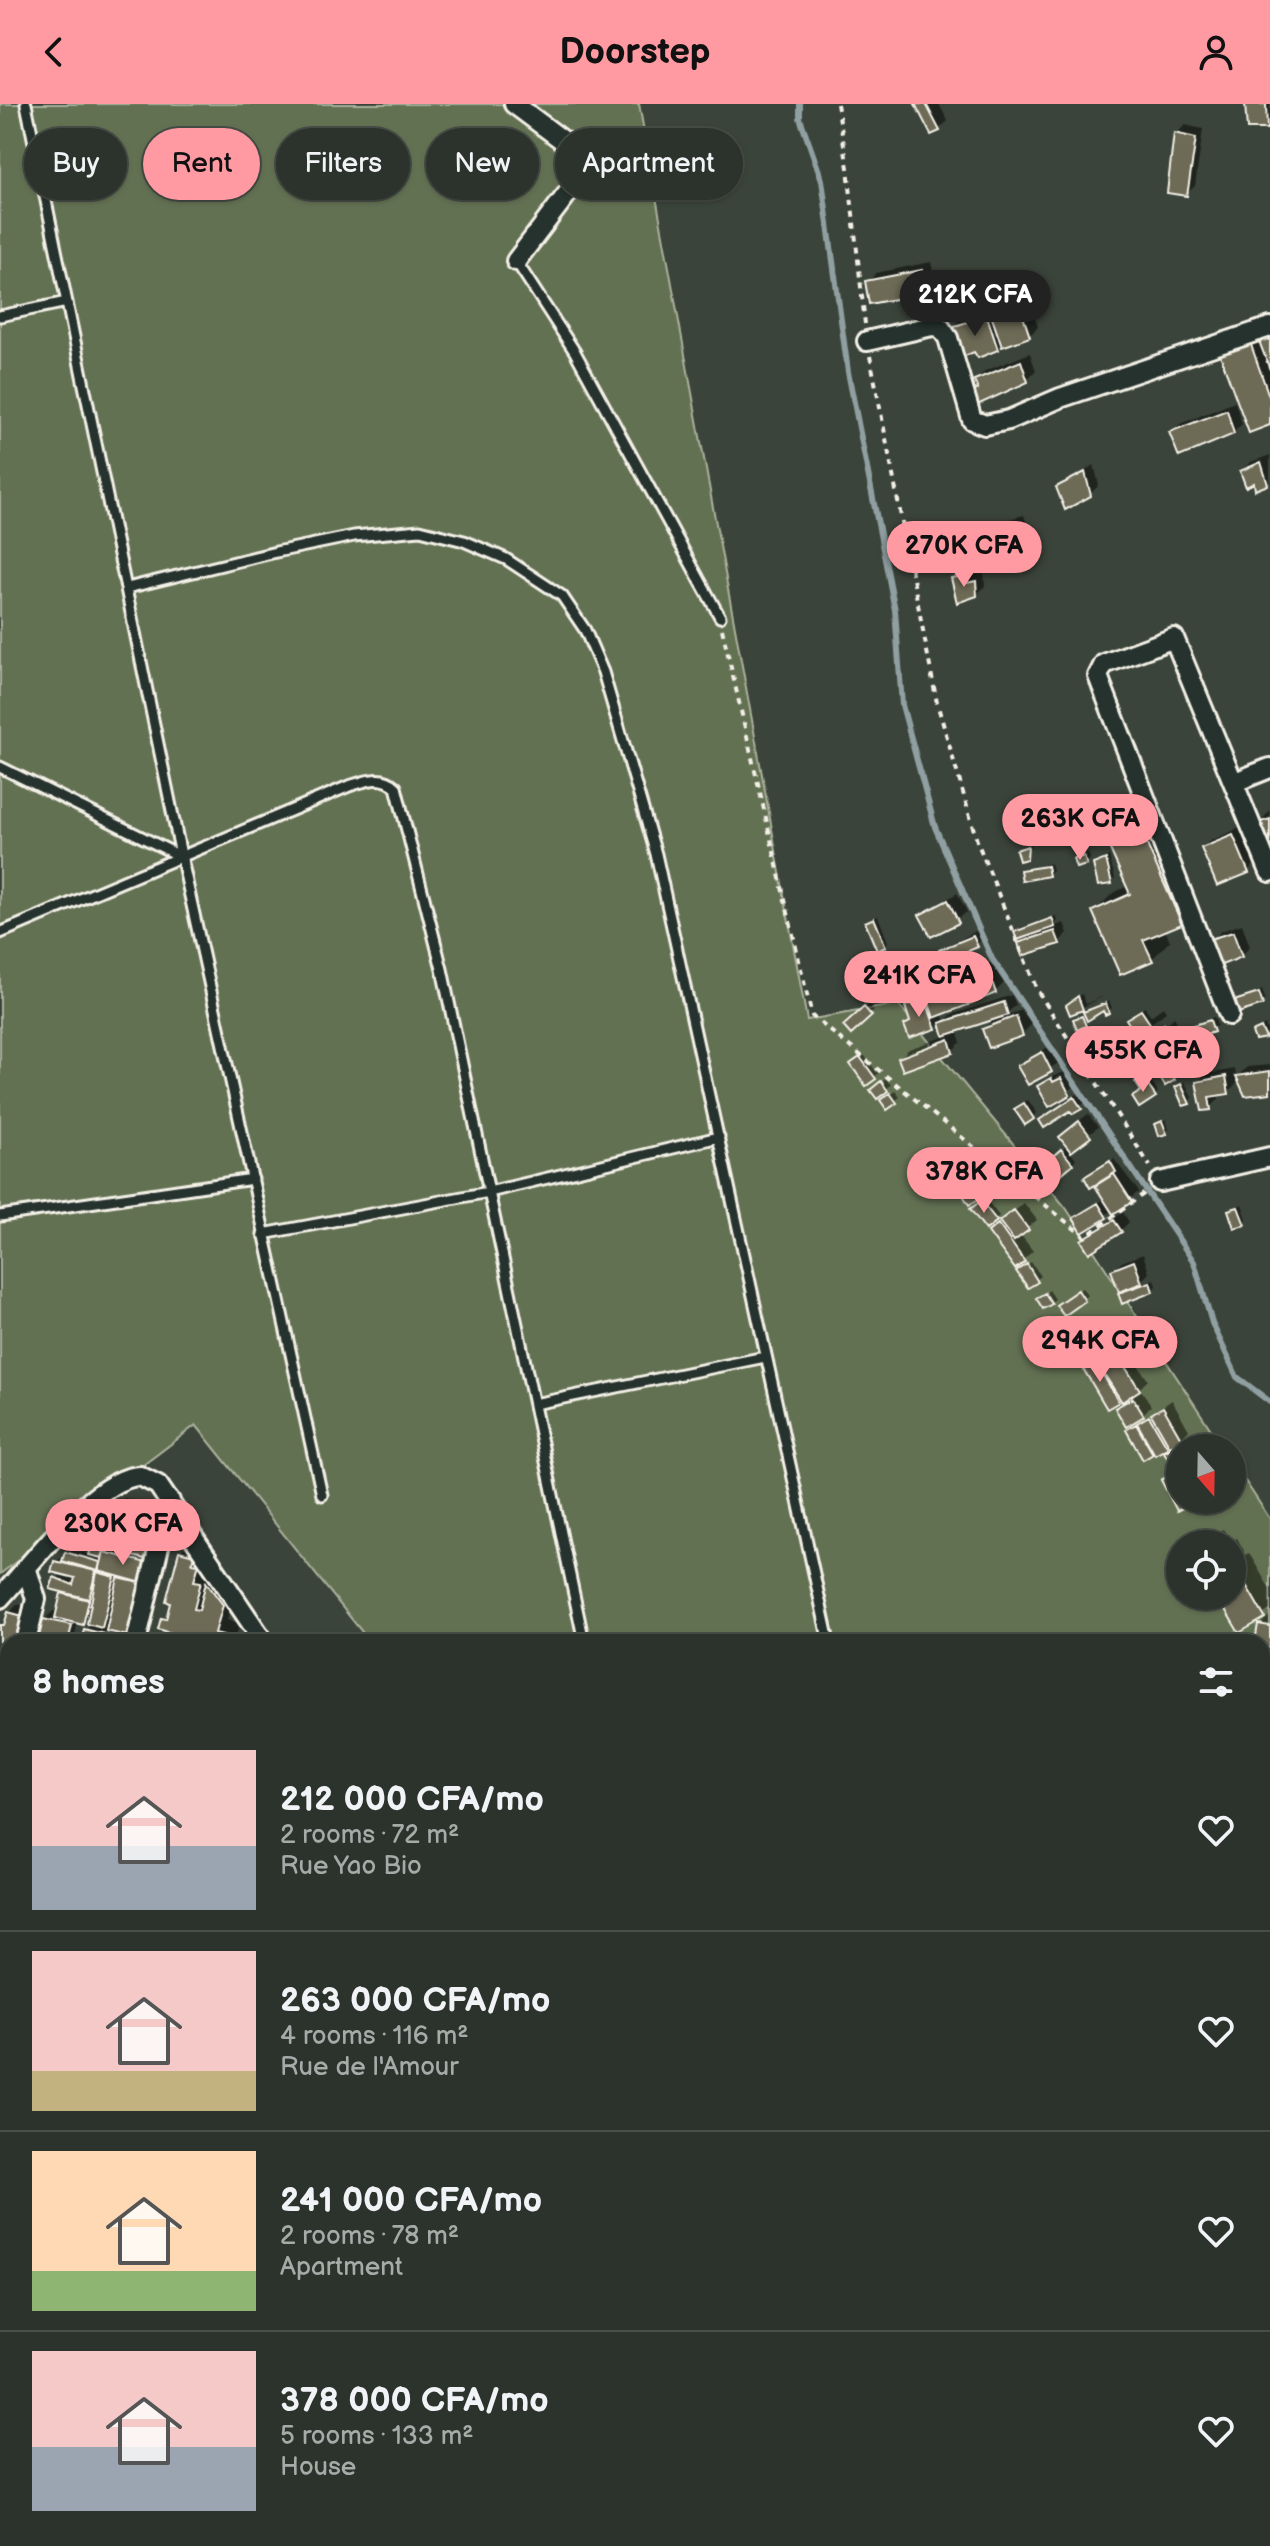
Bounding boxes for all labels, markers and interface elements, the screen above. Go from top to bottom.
icon: back [32,30,76,74]
icon: person [1194,30,1238,74]
text: Doorstep [559,31,711,74]
chip: Buy [24,128,127,200]
chip: Rent [143,128,260,200]
chip: Filters [276,128,410,200]
chip: New [426,128,539,200]
chip: Apartment [555,128,743,200]
pin: 212K CFA [892,270,1058,338]
text: 212K CFA [918,280,1032,311]
pin: 270K CFA [881,521,1047,589]
text: 270K CFA [905,531,1023,562]
pin: 263K CFA [997,794,1163,862]
text: 263K CFA [1020,804,1140,835]
pin: 241K CFA [836,951,1002,1019]
text: 241K CFA [862,961,976,992]
pin: 455K CFA [1060,1026,1226,1094]
text: 455K CFA [1084,1036,1202,1067]
pin: 378K CFA [901,1147,1067,1215]
text: 378K CFA [925,1157,1043,1188]
pin: 294K CFA [1017,1316,1183,1384]
text: 294K CFA [1040,1326,1160,1357]
north arrow [1166,1434,1246,1514]
map controls [1166,1434,1246,1610]
pin: 230K CFA [40,1499,206,1567]
text: 230K CFA [63,1509,183,1540]
button: locate [1166,1530,1246,1610]
icon: filters [1194,1660,1238,1704]
text: 8 homes [32,1662,165,1703]
text: 212 000 CFA/mo [280,1779,544,1820]
icon: home [96,1782,192,1878]
icon: heart [1194,1808,1238,1852]
text: 2 rooms · 72 m² [280,1820,459,1851]
text: Rue Yao Bio [280,1851,422,1882]
text: 263 000 CFA/mo [280,1980,550,2021]
icon: home [96,1983,192,2079]
icon: heart [1194,2009,1238,2053]
text: 4 rooms · 116 m² [280,2021,468,2052]
text: Rue de l'Amour [280,2052,459,2083]
text: 241 000 CFA/mo [280,2180,542,2221]
icon: home [96,2183,192,2279]
icon: heart [1194,2209,1238,2253]
text: 2 rooms · 78 m² [280,2221,459,2252]
text: Apartment [280,2252,403,2283]
text: 378 000 CFA/mo [280,2380,549,2421]
icon: home [96,2383,192,2479]
icon: heart [1194,2409,1238,2453]
text: 5 rooms · 133 m² [280,2421,473,2452]
text: House [280,2452,356,2483]

